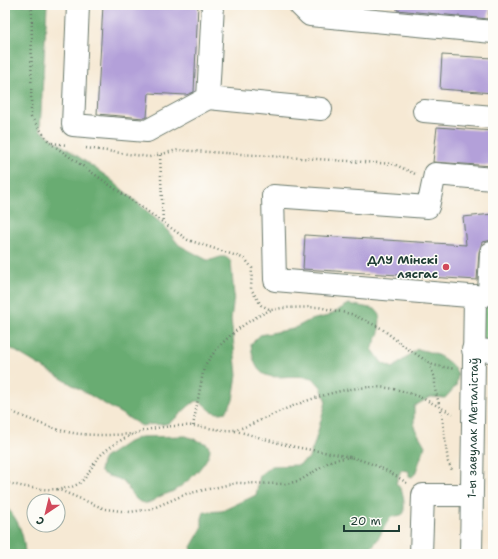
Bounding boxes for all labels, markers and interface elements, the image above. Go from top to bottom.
place label: ДЛУ Мінскі лясгас [367,252,438,282]
marker: ДЛУ Мінскі лясгас [441,262,451,272]
street label: 1-ы завулак Металістаў [464,357,482,499]
north arrow [26,493,66,533]
scale bar [344,507,399,533]
text: С [33,513,48,529]
text: 20 m [350,513,381,529]

